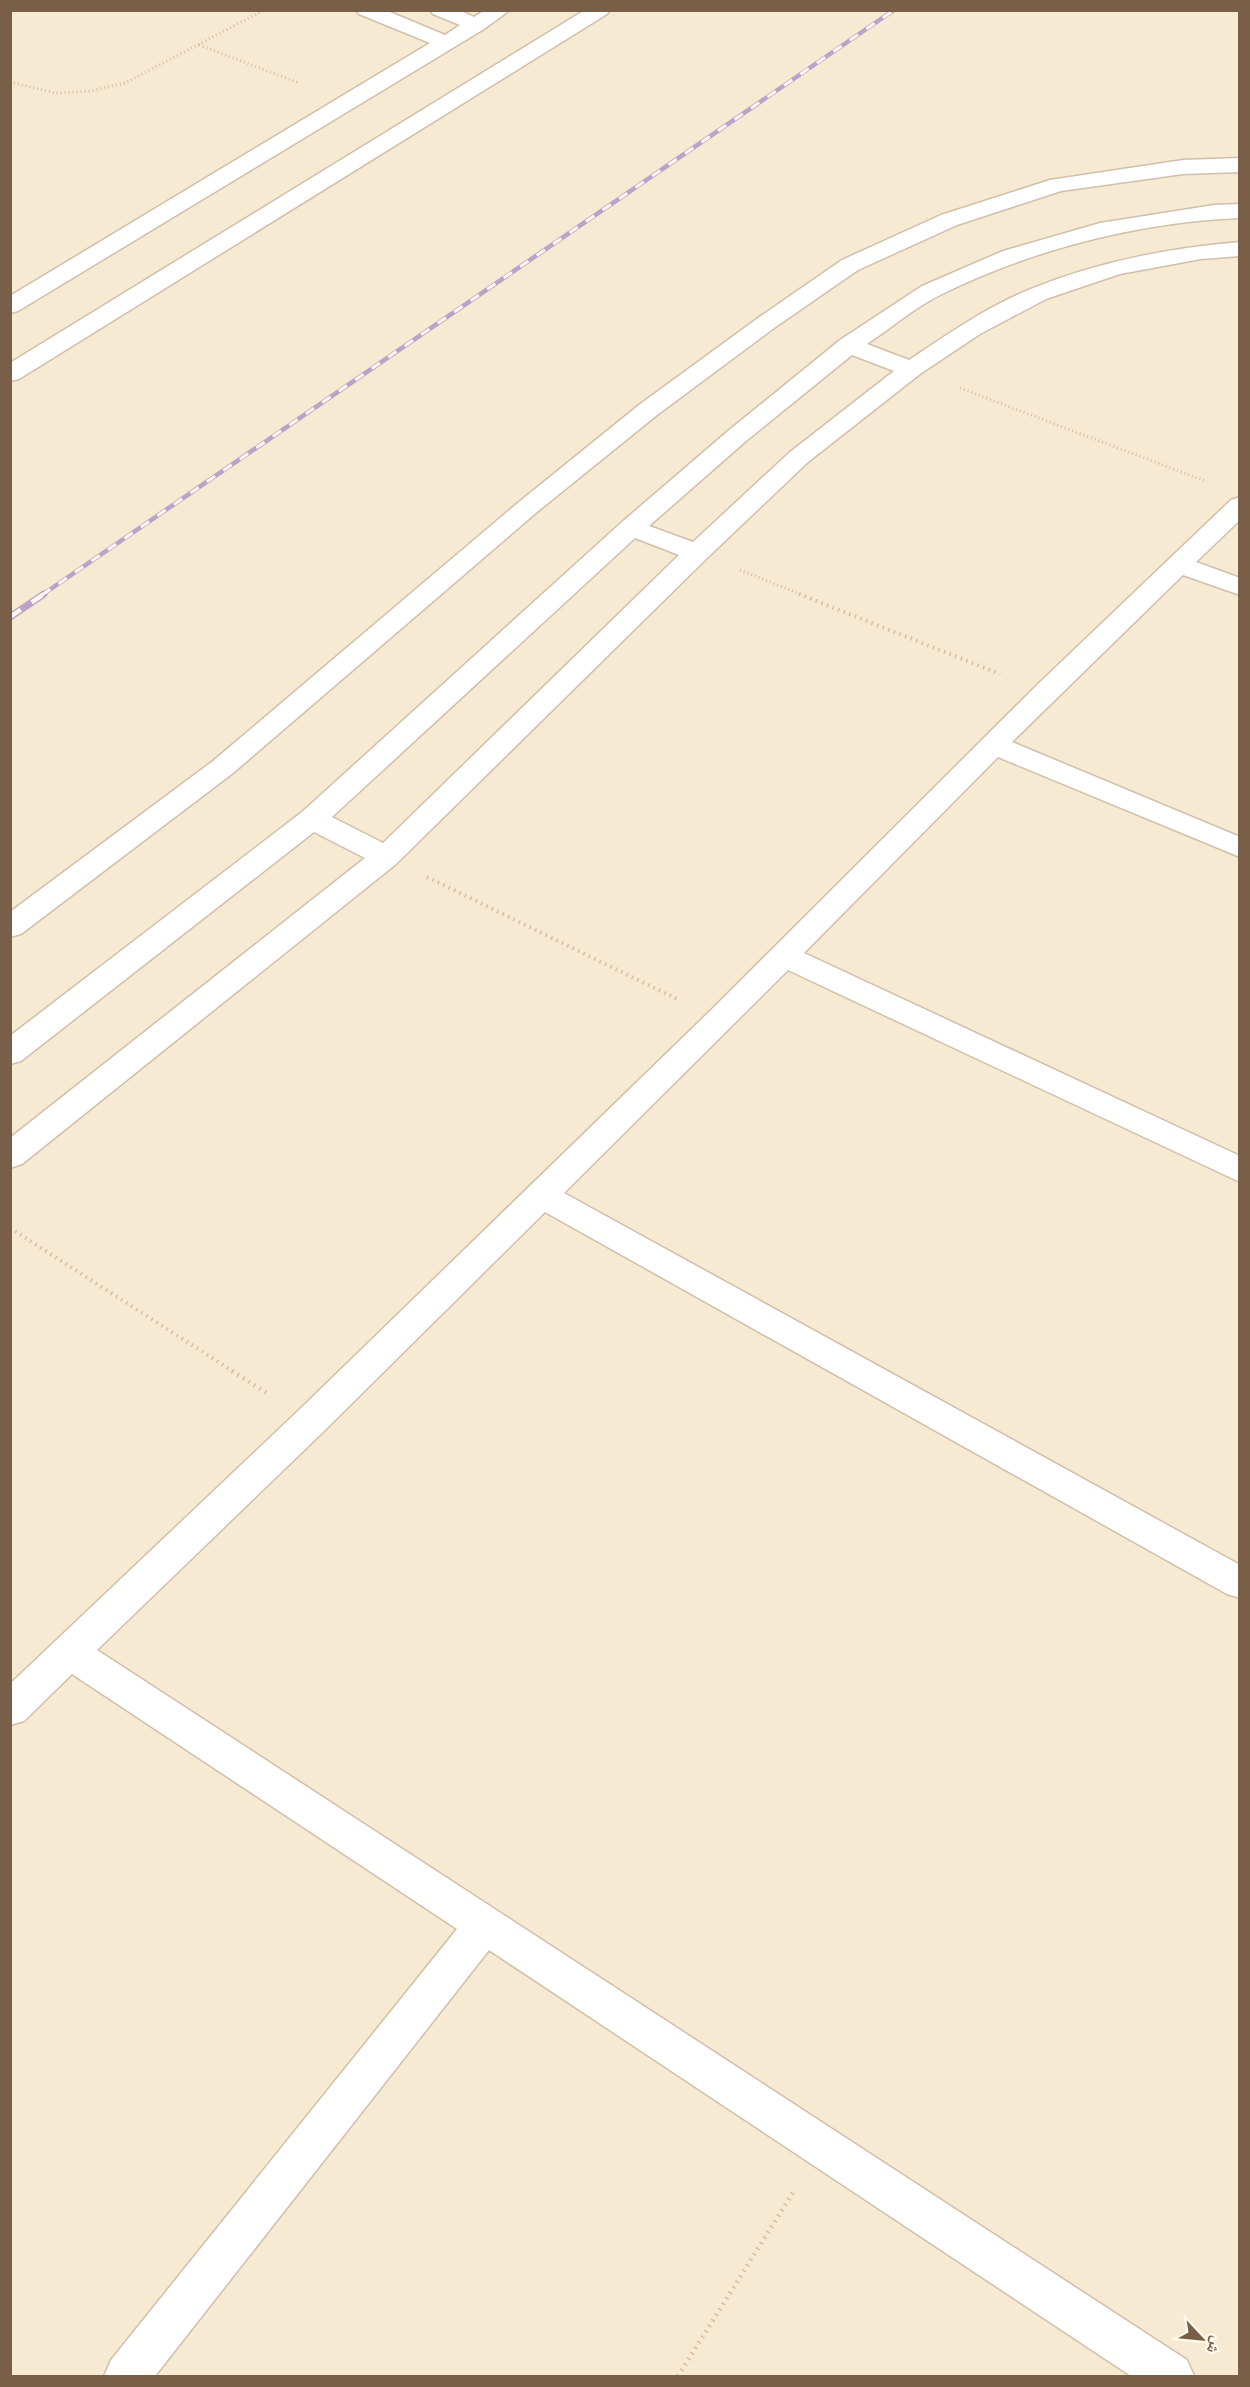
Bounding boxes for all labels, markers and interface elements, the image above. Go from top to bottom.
north arrow [1172,2309,1232,2369]
text: ش [1203,2334,1228,2358]

